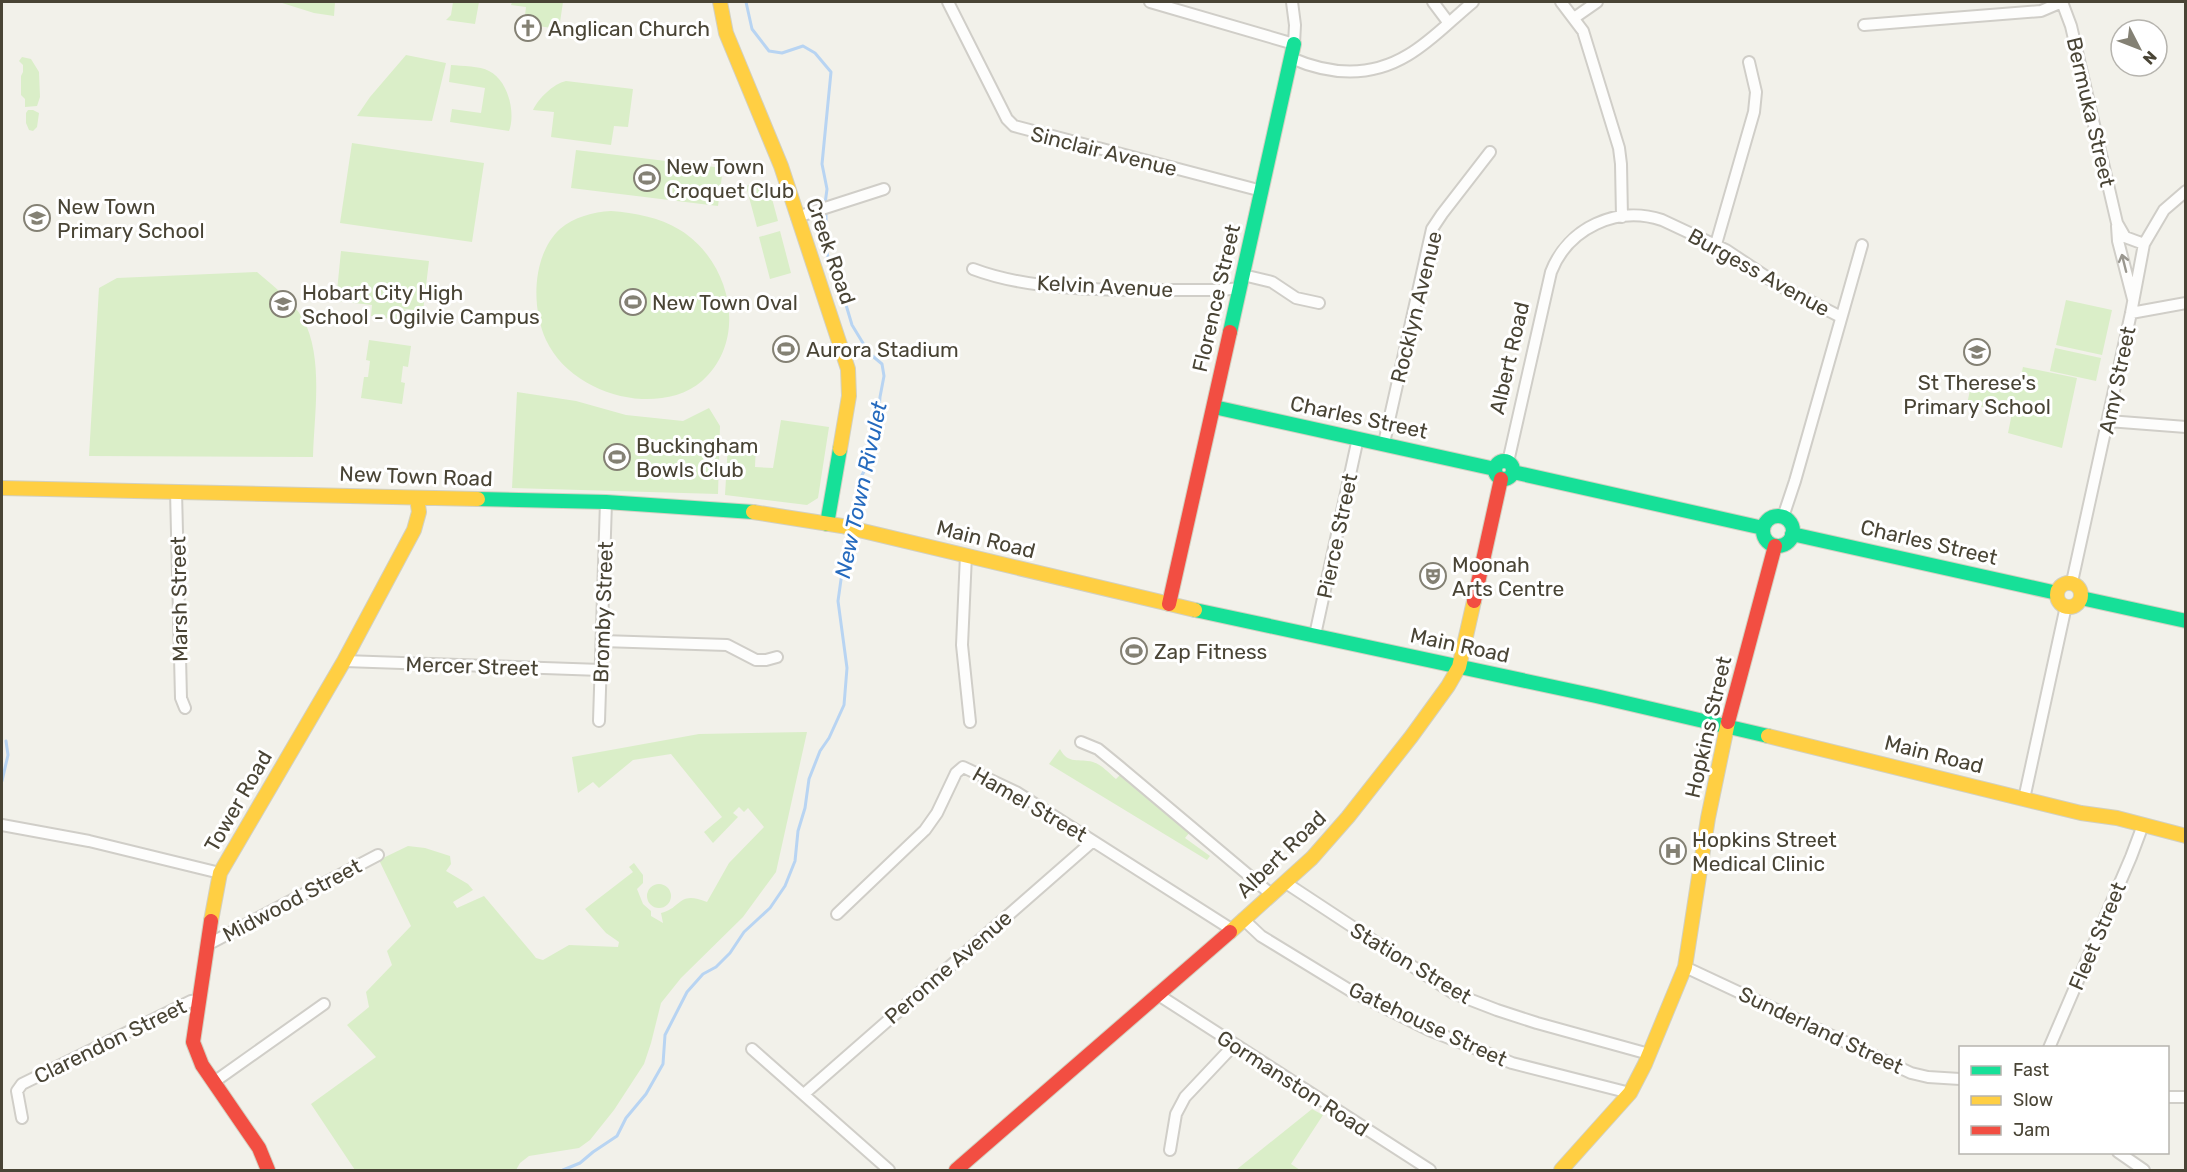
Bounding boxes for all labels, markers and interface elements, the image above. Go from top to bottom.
church icon: Anglican Church [513,13,543,43]
place label: Anglican Church [548,16,710,41]
north arrow [2109,18,2169,78]
street label: Bermuka Street [2062,35,2120,189]
text: N [2139,47,2161,68]
street label: Sinclair Avenue [1028,121,1180,181]
place label: New Town Croquet Club [666,154,794,203]
sports icon: New Town Croquet Club [632,163,662,193]
place label: New Town Primary School [57,194,205,243]
street label: Creek Road [801,195,861,307]
school or university icon: New Town Primary School [22,203,52,233]
street label: Florence Street [1187,222,1245,374]
street label: Burgess Avenue [1684,223,1834,321]
street label: Rocklyn Avenue [1385,228,1447,386]
one-way arrow [2117,254,2129,273]
street label: Kelvin Avenue [1036,270,1174,302]
place label: Hobart City High School - Ogilvie Campus [302,280,540,329]
sports icon: New Town Oval [618,287,648,317]
school or university icon: Hobart City High School - Ogilvie Campus [268,289,298,319]
place label: New Town Oval [652,290,798,315]
street label: Albert Road [1484,299,1534,417]
street label: Amy Street [2093,324,2141,436]
sports icon: Aurora Stadium [771,334,801,364]
place label: Aurora Stadium [806,337,959,362]
school or university icon: St Therese's Primary School [1962,337,1992,367]
place label: St Therese's Primary School [1903,370,2051,419]
street label: Charles Street [1288,390,1430,444]
water label: New Town Rivulet [829,399,893,581]
place label: Buckingham Bowls Club [636,433,759,482]
sports icon: Buckingham Bowls Club [602,442,632,472]
street label: New Town Road [339,461,493,491]
street label: Pierce Street [1312,471,1362,601]
street label: Charles Street [1858,514,2000,570]
street label: Main Road [934,515,1038,563]
street label: Marsh Street [165,536,193,662]
street label: Bromby Street [588,541,618,683]
place label: Moonah Arts Centre [1452,552,1564,601]
theatre icon: Moonah Arts Centre [1418,561,1448,591]
street label: Main Road [1408,622,1512,668]
sports icon: Zap Fitness [1119,636,1149,666]
place label: Zap Fitness [1154,639,1267,664]
street label: Mercer Street [405,651,539,681]
street label: Hopkins Street [1680,654,1736,800]
street label: Main Road [1882,730,1986,778]
street label: Tower Road [199,746,277,856]
street label: Hamel Street [968,761,1092,847]
street label: Albert Road [1231,805,1331,903]
place label: Hopkins Street Medical Clinic [1692,827,1837,876]
hospital icon: Hopkins Street Medical Clinic [1658,836,1688,866]
street label: Midwood Street [218,853,366,947]
street label: Fleet Street [2063,878,2131,994]
street label: Peronne Avenue [879,905,1017,1029]
street label: Station Street [1346,917,1476,1009]
street label: Gatehouse Street [1345,976,1511,1072]
street label: Sunderland Street [1735,981,1907,1079]
street label: Clarendon Street [30,993,190,1089]
street label: Gormanston Road [1212,1025,1374,1141]
legend [1959,1046,2169,1154]
text: Fast [2013,1059,2049,1081]
text: Slow [2013,1089,2053,1111]
text: Jam [2013,1119,2050,1141]

